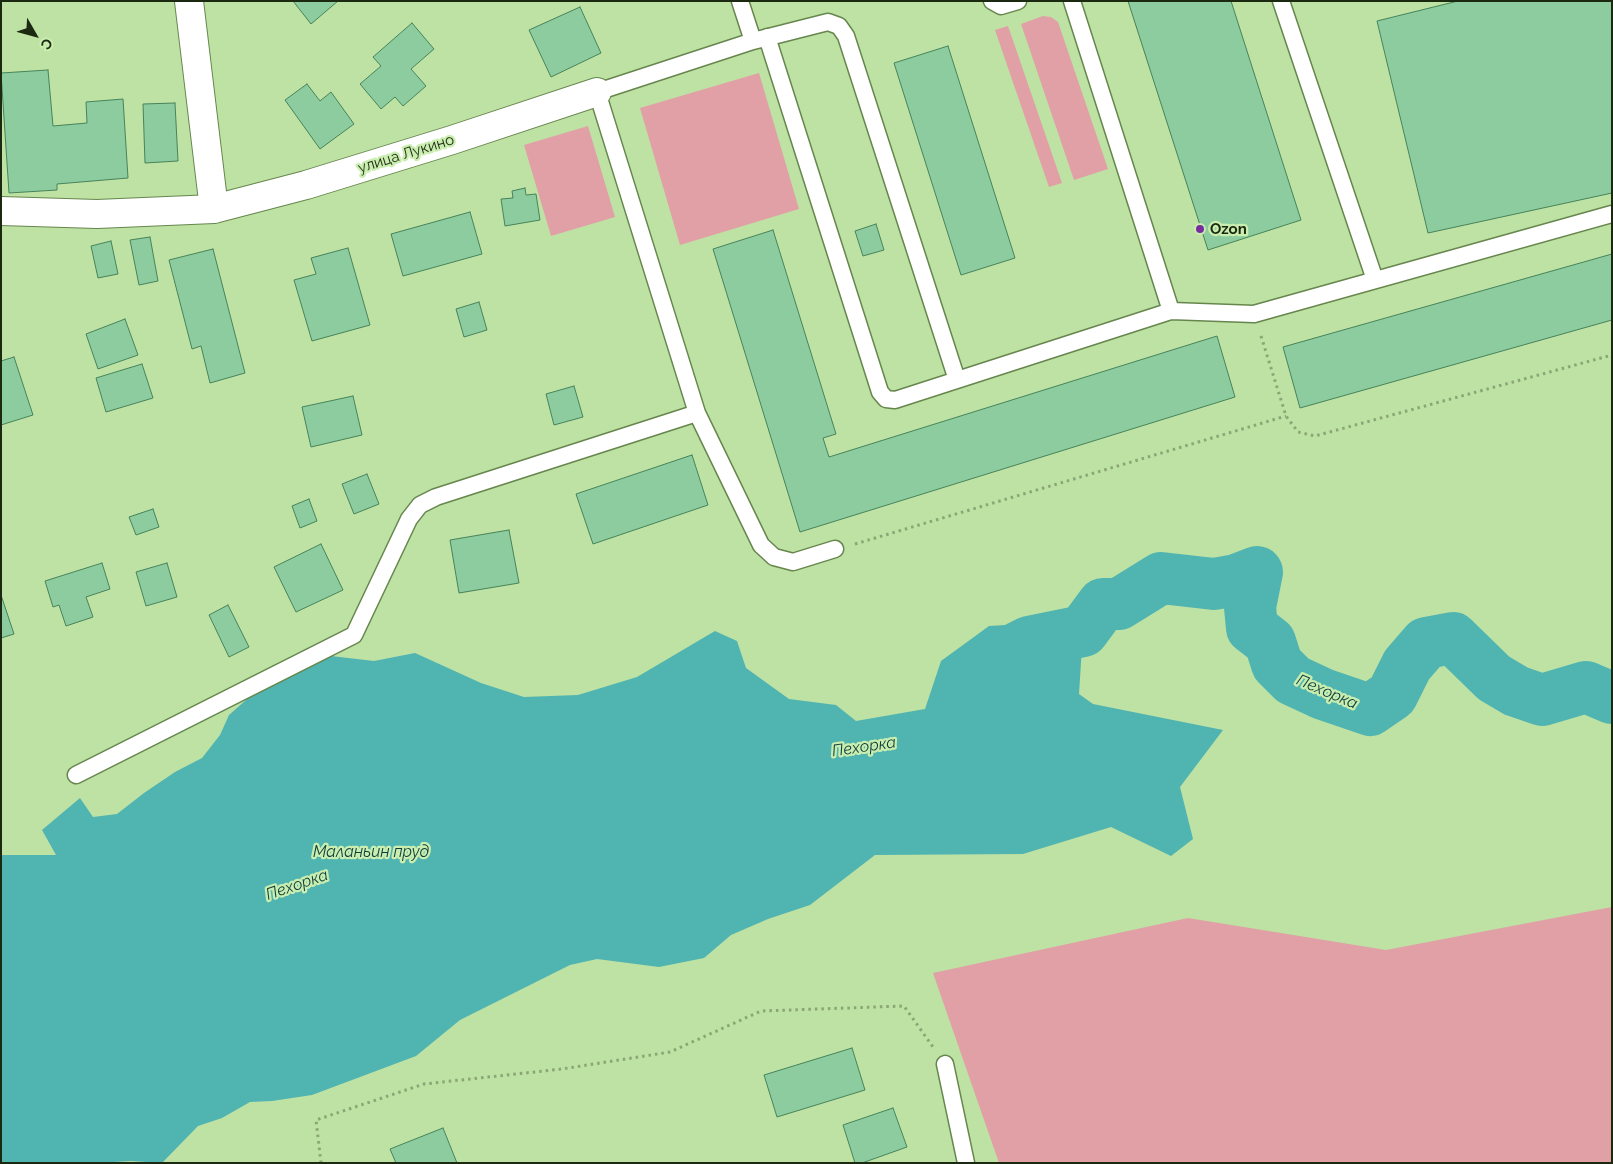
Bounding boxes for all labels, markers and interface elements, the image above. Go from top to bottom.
north arrow [10,10,60,60]
text: С [38,36,56,53]
street label: улица Лукино [356,131,456,177]
place label: Ozon [1210,220,1247,238]
marker: Ozon [1194,223,1206,235]
water label: Пехорка [1294,671,1360,713]
water label: Пехорка [831,733,897,761]
water label: Маланьин пруд [313,842,429,862]
water label: Пехорка [263,865,331,905]

